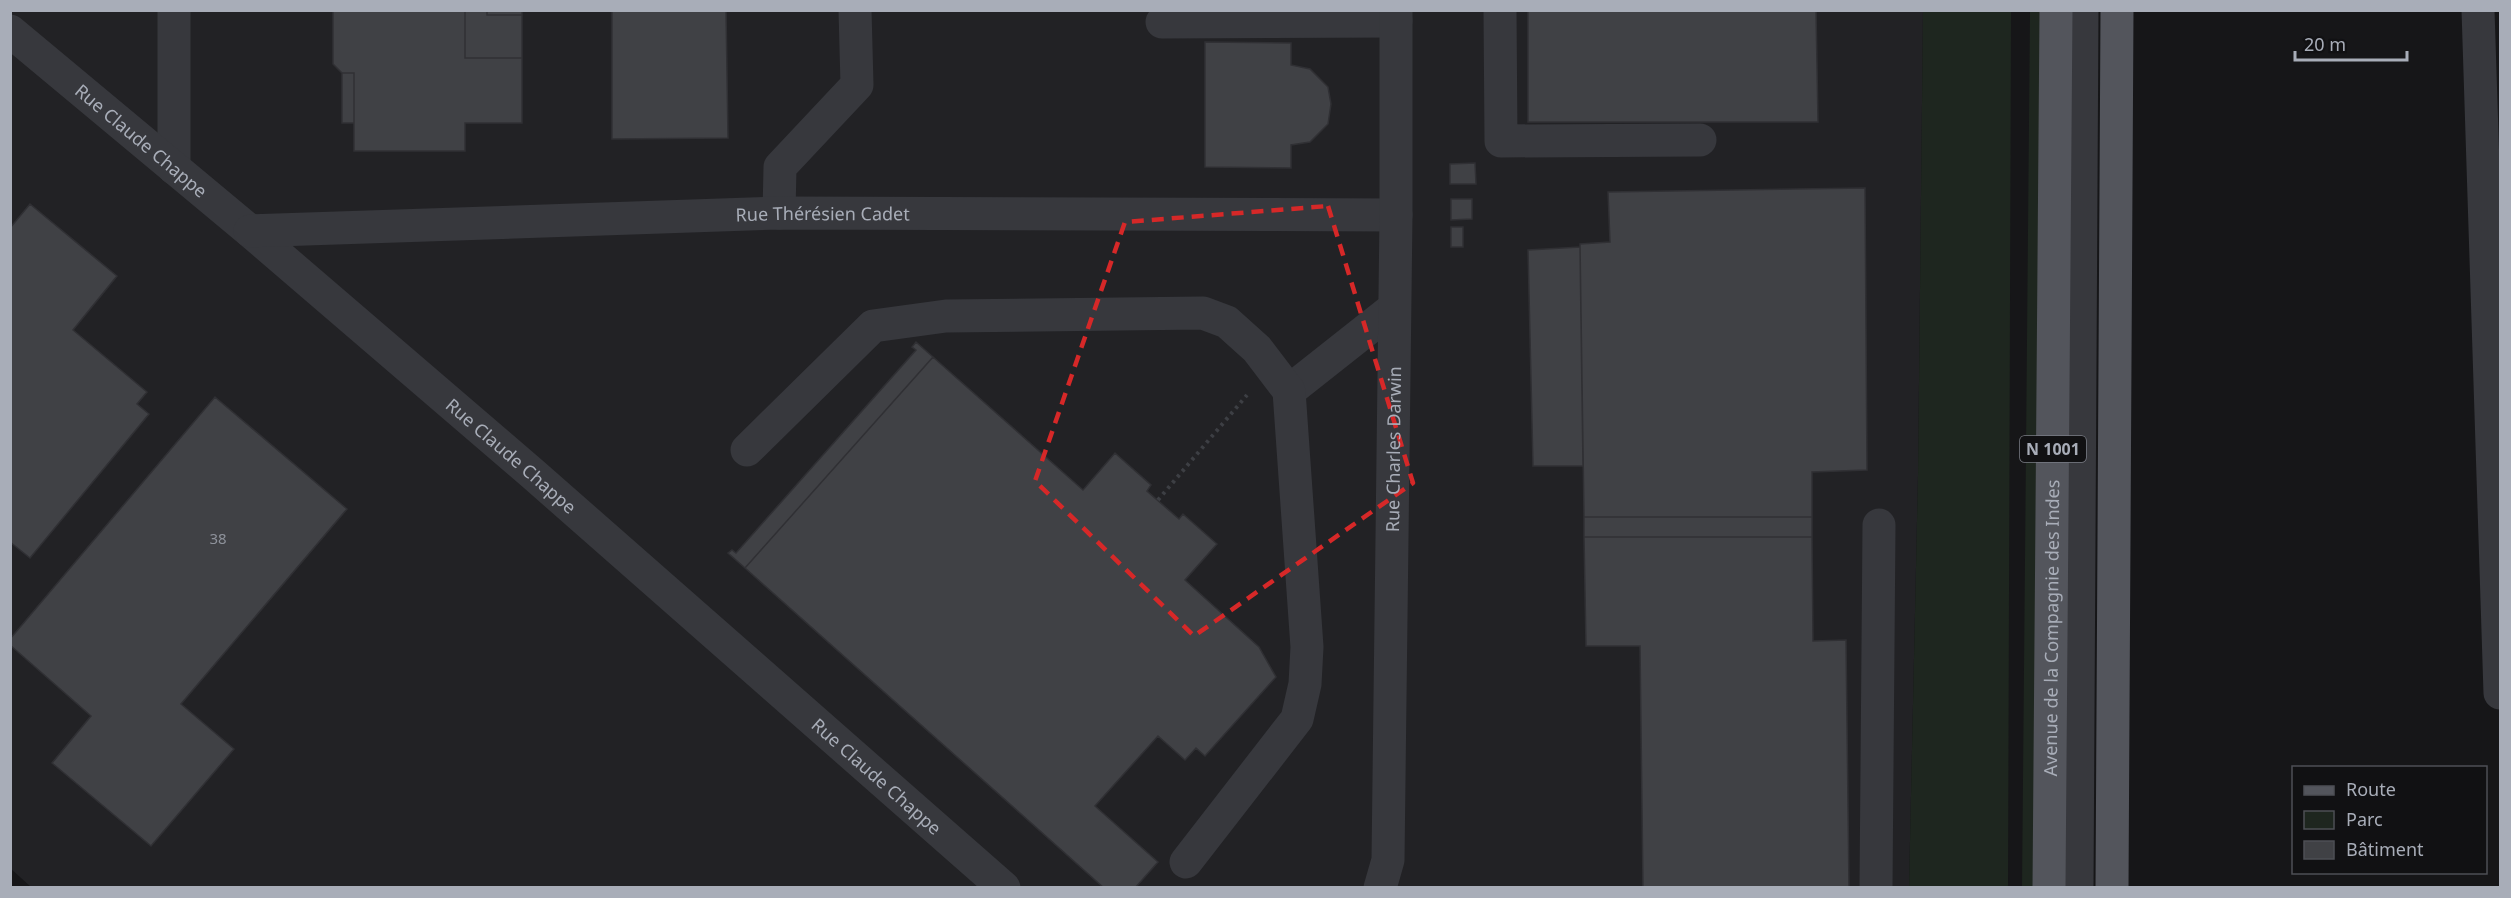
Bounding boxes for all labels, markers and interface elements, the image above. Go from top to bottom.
scale bar [2295,24,2408,62]
text: 20 m [2304,32,2346,56]
street label: Rue Claude Chappe [70,78,213,203]
street label: Rue Thérésien Cadet [735,201,910,226]
street label: Rue Charles Darwin [1380,366,1406,532]
street label: Rue Claude Chappe [441,393,582,519]
road number: N 1001 [2020,436,2086,462]
street label: Avenue de la Compagnie des Indes [2038,479,2064,777]
house number: 38 [209,528,227,548]
street label: Rue Claude Chappe [807,713,947,840]
legend [2292,766,2487,874]
text: Route [2346,777,2396,801]
text: Parc [2346,807,2383,831]
text: Bâtiment [2346,837,2424,861]

